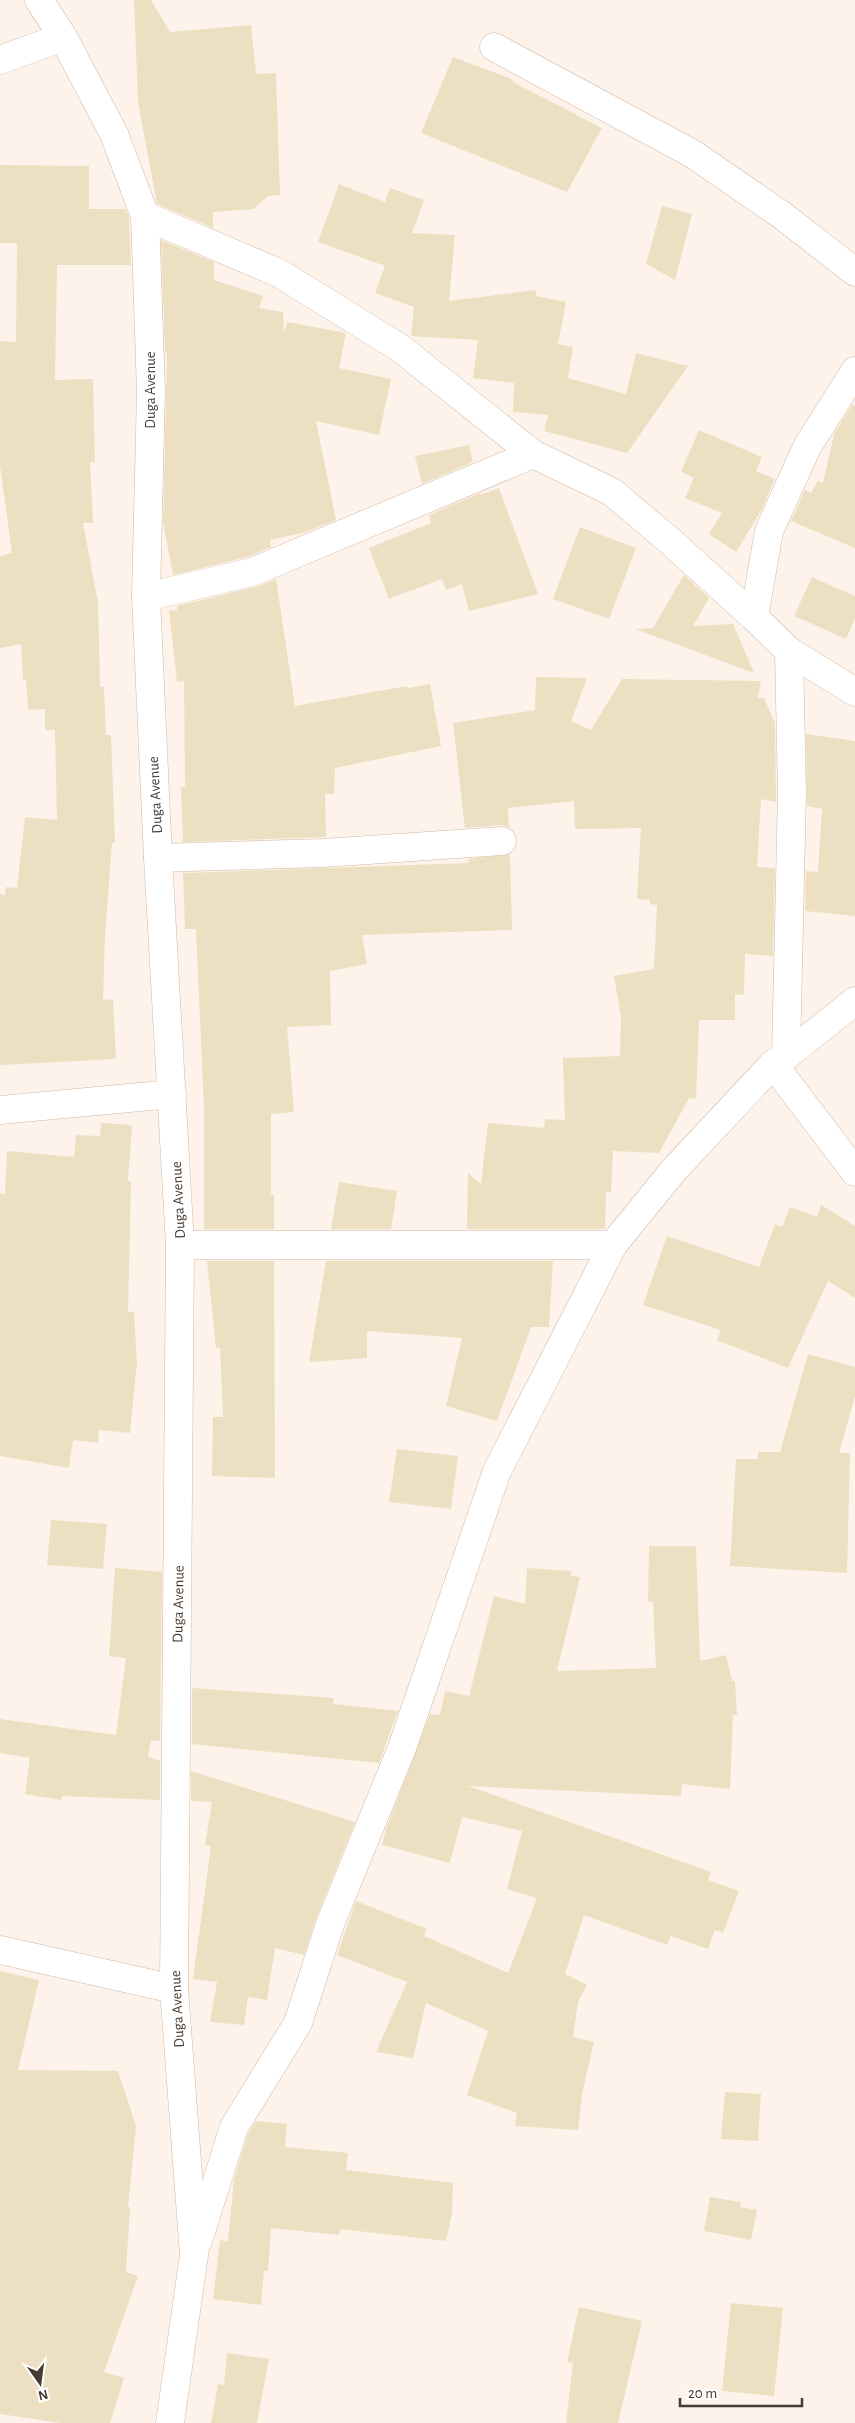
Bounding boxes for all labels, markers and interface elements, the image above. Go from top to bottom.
street label: Duga Avenue [143,351,158,429]
street label: Duga Avenue [146,756,165,834]
street label: Duga Avenue [169,1161,188,1239]
street label: Duga Avenue [170,1565,187,1643]
street label: Duga Avenue [168,1970,187,2048]
north arrow [15,2358,65,2408]
scale bar [680,2376,802,2408]
text: 20 m [688,2386,717,2401]
text: N [36,2387,49,2403]

